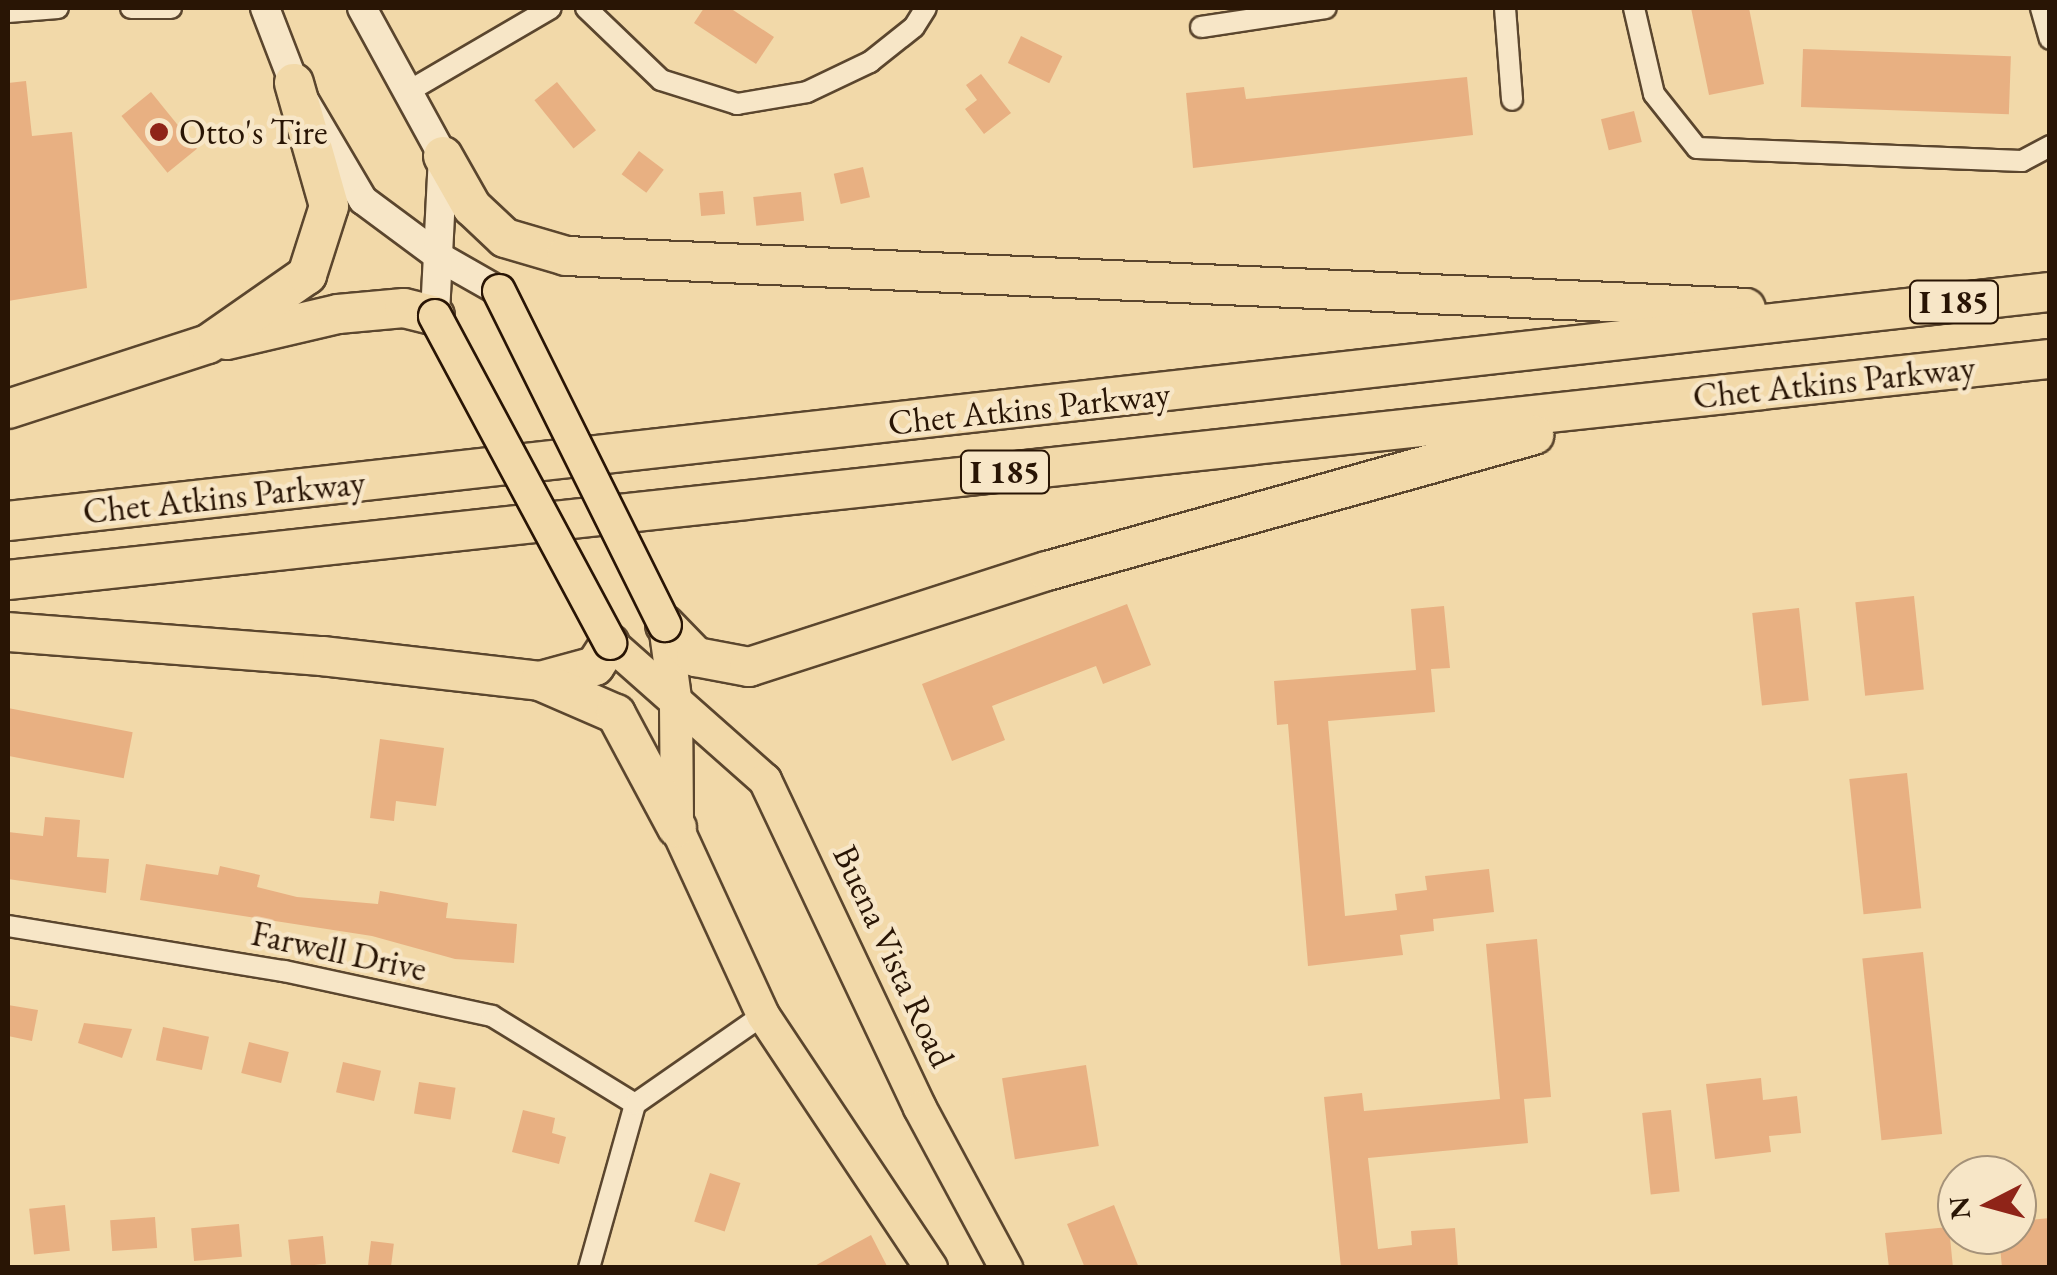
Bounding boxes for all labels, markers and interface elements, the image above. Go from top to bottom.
place label: Otto's Tire [179,111,328,153]
marker: Otto's Tire [148,121,170,143]
road number: I 185 [1906,275,2002,329]
street label: Chet Atkins Parkway [1691,346,1977,418]
street label: Chet Atkins Parkway [886,372,1172,444]
road number: I 185 [958,445,1052,499]
street label: Chet Atkins Parkway [81,461,367,533]
street label: Buena Vista Road [824,838,964,1074]
street label: Farwell Drive [248,912,430,990]
north arrow [1937,1155,2037,1255]
text: N [1940,1195,1978,1221]

